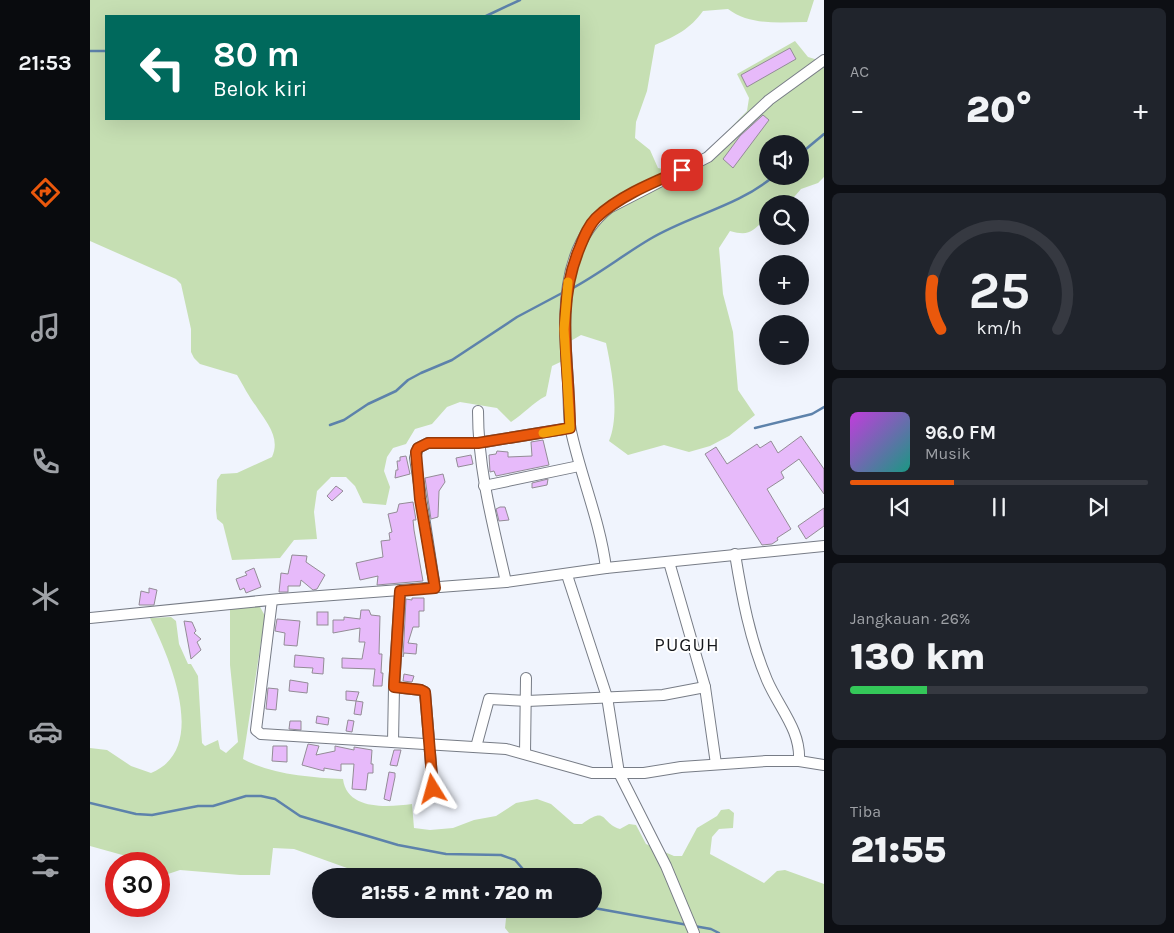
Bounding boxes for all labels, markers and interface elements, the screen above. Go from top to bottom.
text: 80 m [213,34,300,75]
icon: left [130,35,195,100]
text: 21:53 [18,50,72,76]
text: AC [850,62,869,81]
text: Belok kiri [213,76,307,102]
text: 20° [966,87,1032,132]
text: − [850,93,865,126]
text: + [1133,93,1148,126]
map controls [759,135,809,365]
button: sound [759,135,809,185]
pin [661,149,703,191]
icon: arrive [668,156,696,184]
icon: directions [28,175,63,210]
button: search [759,195,809,245]
button: + [759,255,809,305]
text: 25 [968,260,1030,321]
icon: music [28,310,63,345]
button: − [759,315,809,365]
text: km/h [976,318,1022,339]
text: 96.0 FM [925,422,996,444]
icon: phone [28,444,63,479]
text: Musik [925,444,970,463]
icon: previous [886,493,914,521]
icon: pause [985,493,1013,521]
icon: next [1084,493,1112,521]
icon: climate [28,579,63,614]
text: Jangkauan · 26% [850,609,970,628]
district label: PUGUH [654,634,720,656]
text: 130 km [850,634,986,679]
icon: car [28,714,63,749]
position arrow [406,762,458,814]
text: Tiba [850,802,881,821]
text: 21:55 [850,827,946,872]
icon: filters [28,848,63,883]
speed limit sign: 30 [105,852,170,917]
text: 21:55 · 2 mnt · 720 m [361,882,553,904]

